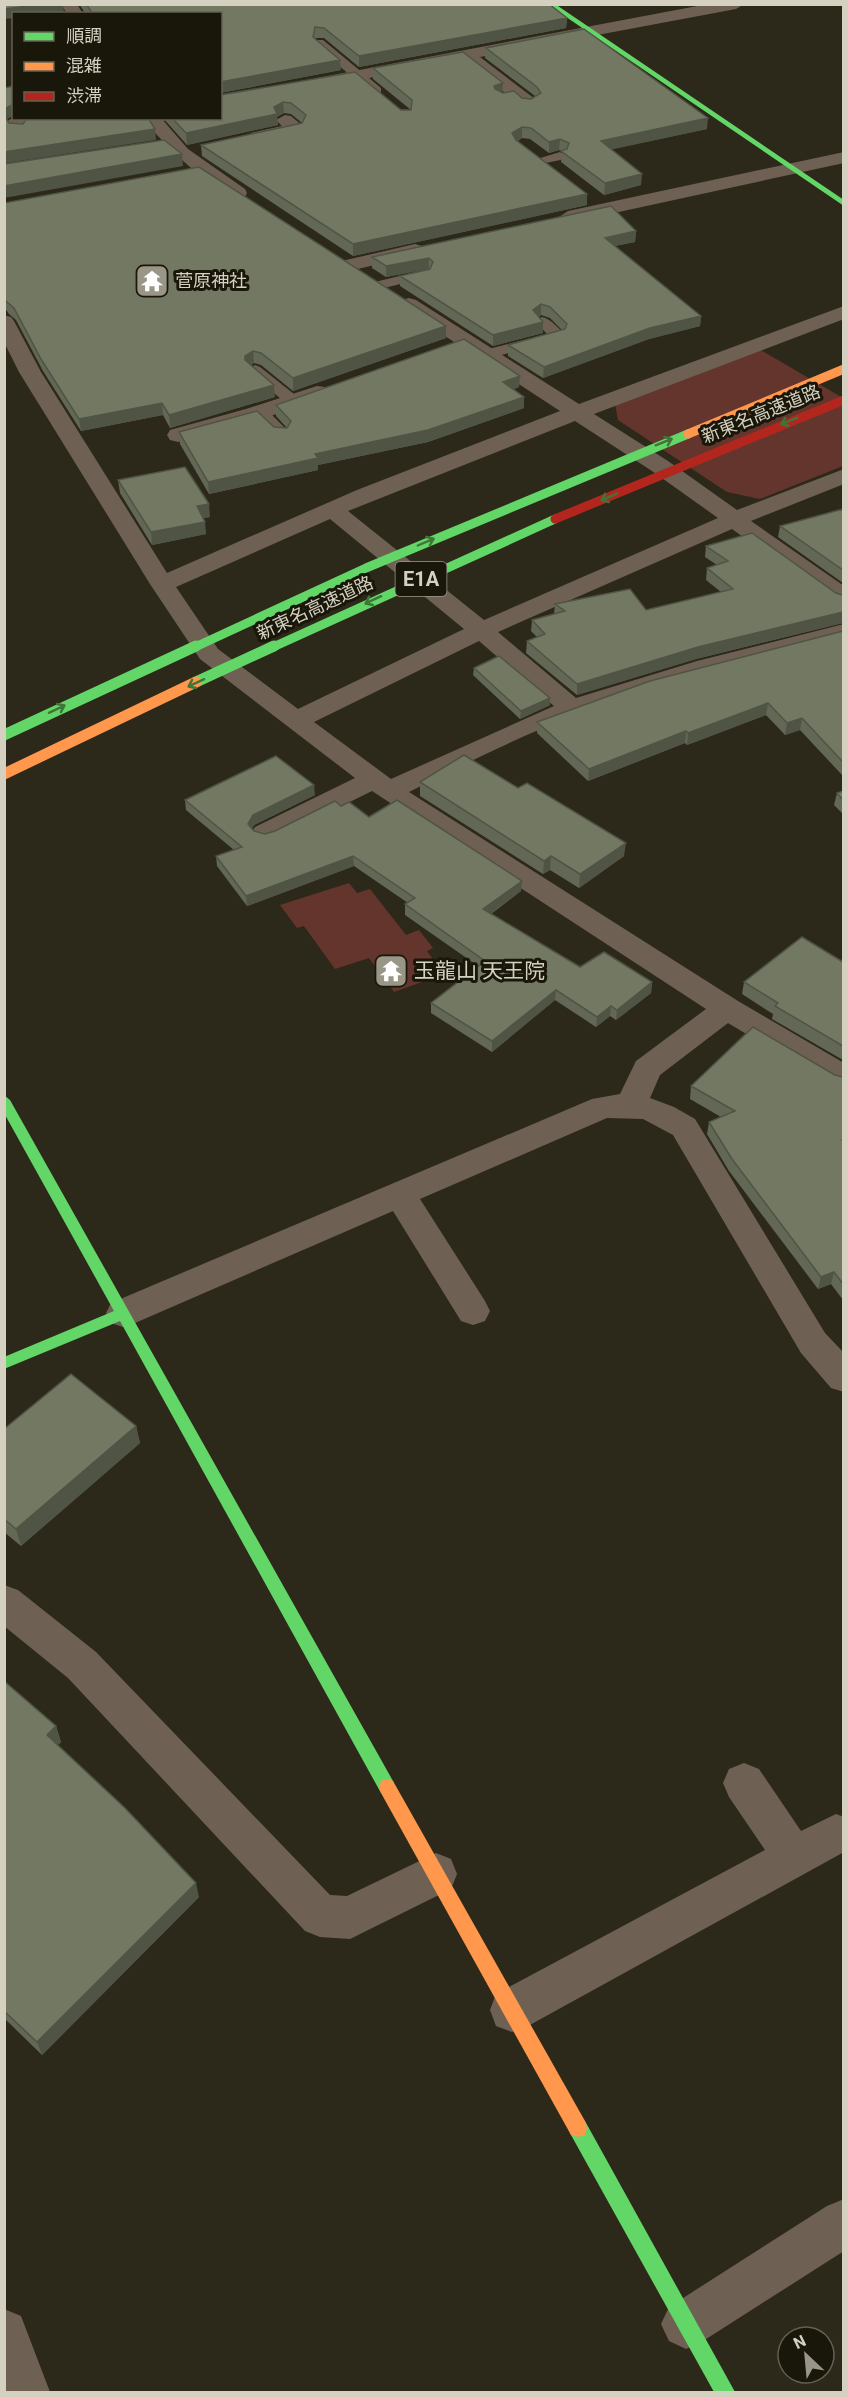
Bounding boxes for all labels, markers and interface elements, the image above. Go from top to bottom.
legend [12,12,222,120]
text: 順調 [66,25,102,46]
text: 混雑 [66,55,102,76]
text: 渋滞 [66,85,102,106]
temple icon: 菅原神社 [134,263,170,299]
place label: 菅原神社 [175,270,247,291]
street label: 新東名高速道路 [698,380,823,447]
one-way arrow [781,416,799,427]
one-way arrow [654,436,673,447]
one-way arrow [601,491,619,503]
one-way arrow [416,536,435,547]
road number: E1A [396,562,446,596]
street label: 新東名高速道路 [253,571,376,644]
one-way arrow [365,595,383,607]
one-way arrow [188,677,206,689]
one-way arrow [48,703,66,715]
temple icon: 玉龍山 天王院 [373,953,409,989]
place label: 玉龍山 天王院 [414,959,545,983]
north arrow [776,2325,836,2385]
text: N [790,2331,809,2353]

